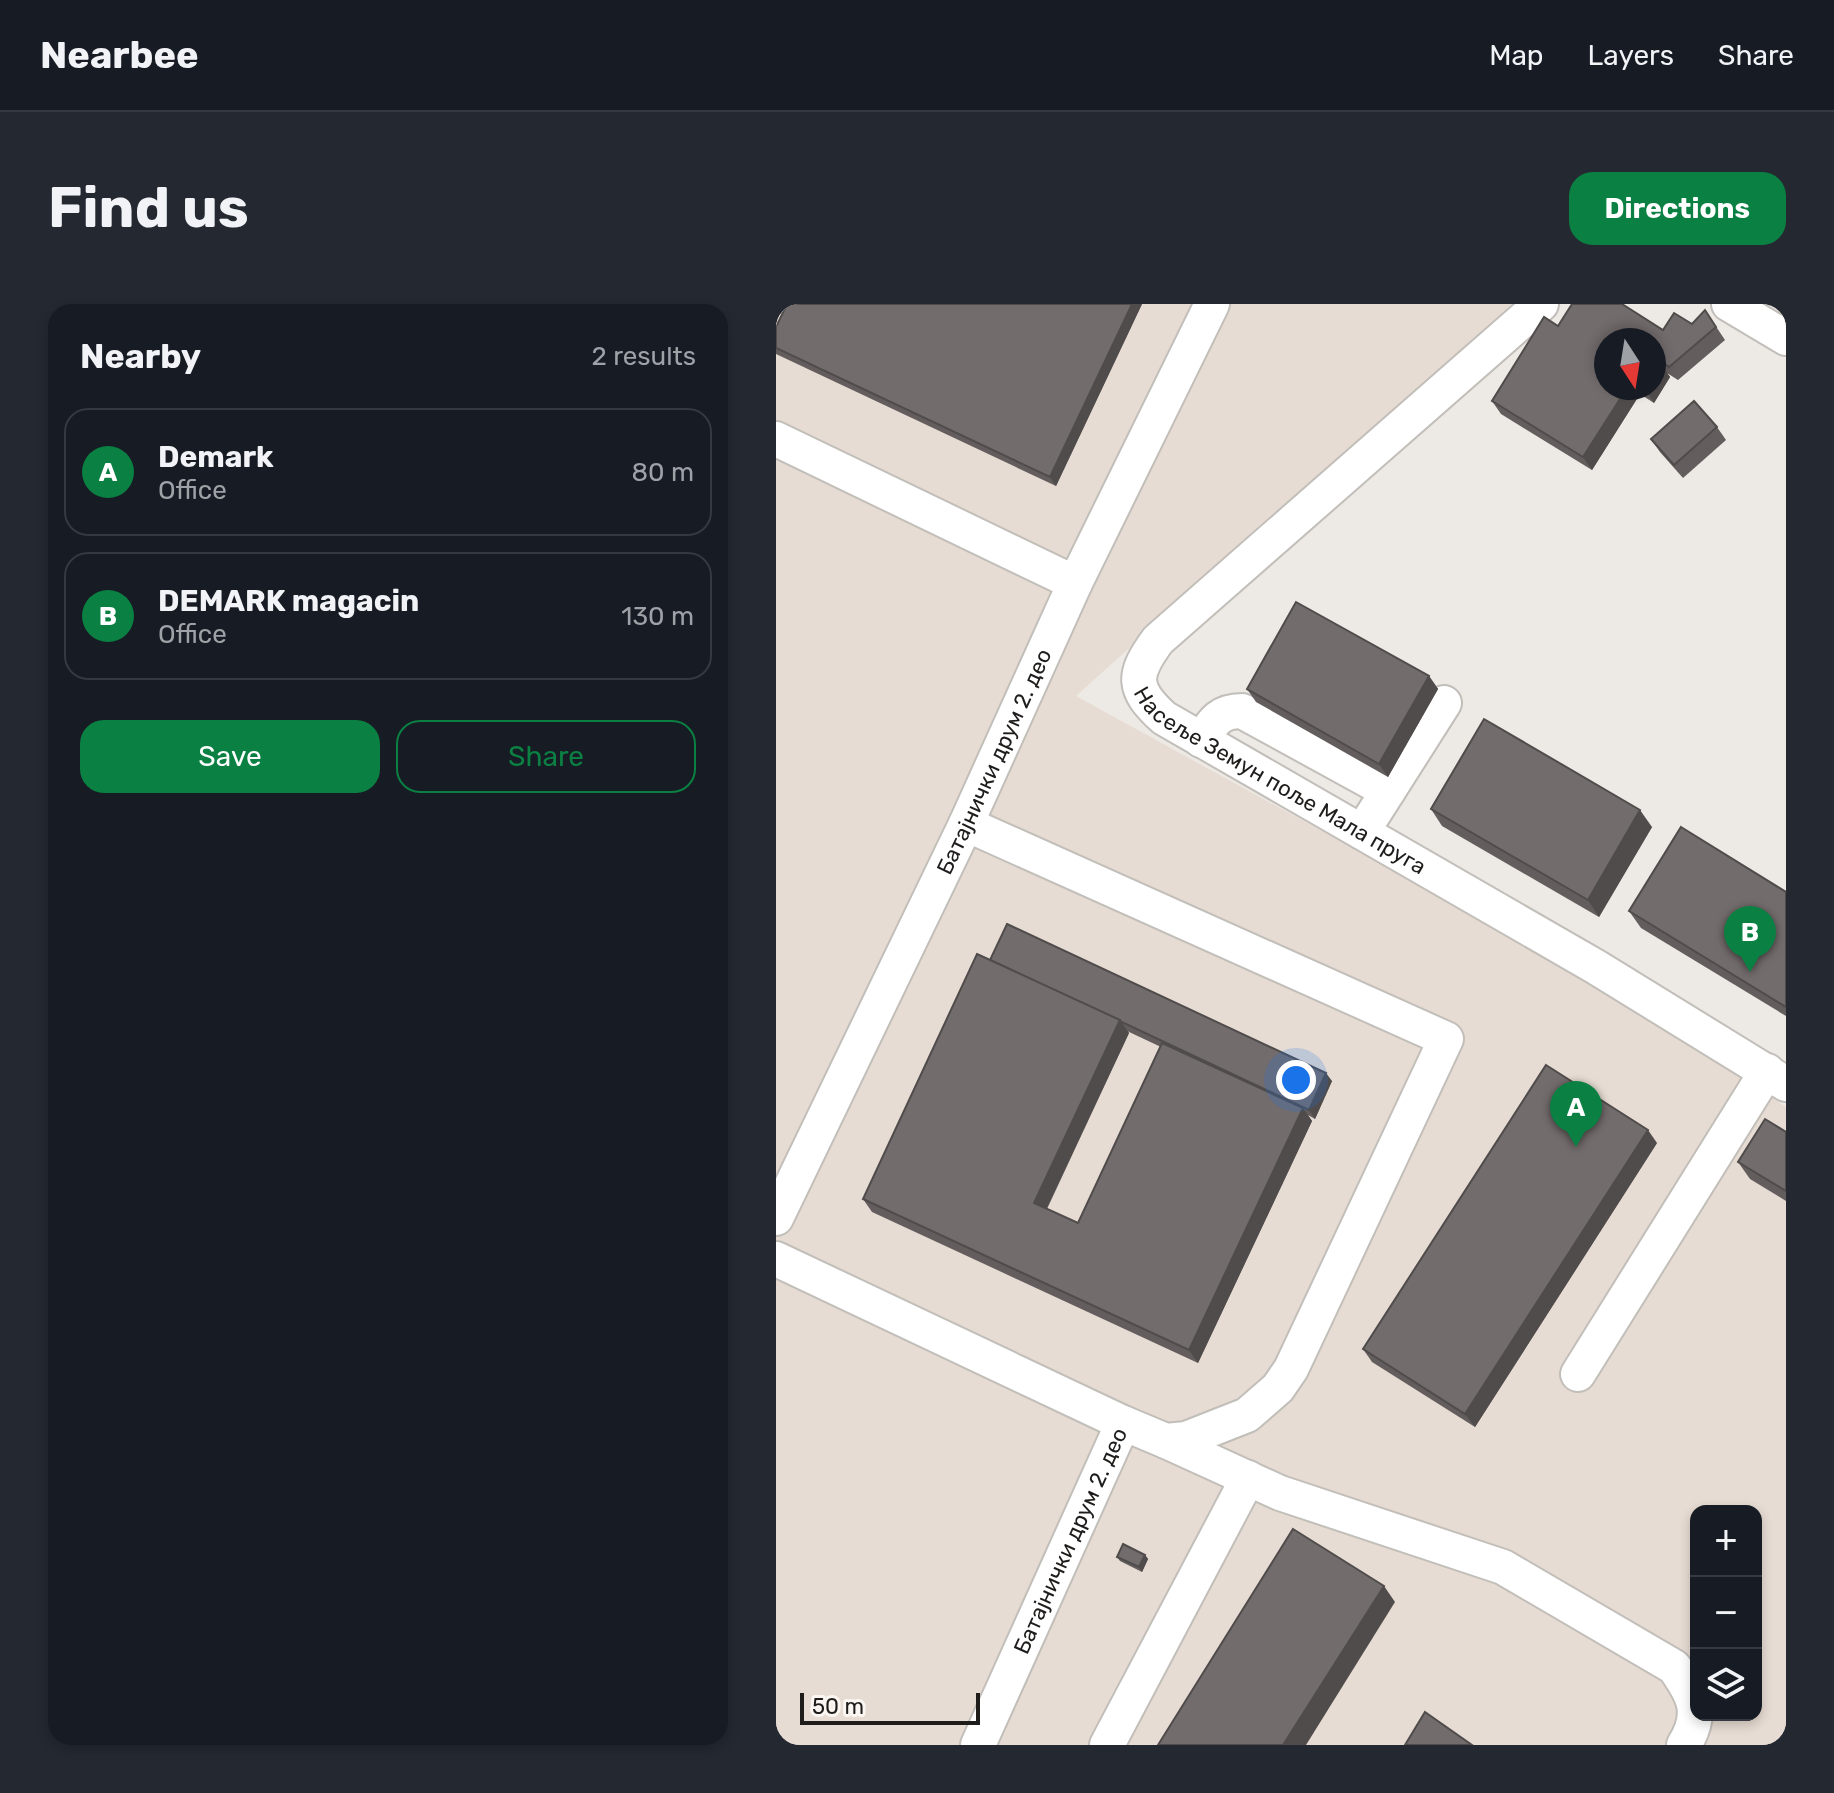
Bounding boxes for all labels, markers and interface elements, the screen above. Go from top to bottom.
text: Nearbee [40,32,199,78]
text: Map [1489,39,1544,72]
text: Layers [1588,39,1674,72]
text: Share [1718,39,1794,72]
button: Directions [1569,172,1786,245]
text: Find us [48,175,249,241]
north arrow [1594,328,1666,400]
text: Nearby [80,336,201,377]
text: 2 results [592,341,696,372]
text: Demark [158,439,274,475]
text: A [99,457,117,488]
text: 80 m [631,457,694,488]
text: Office [158,475,227,506]
text: DEMARK magacin [158,583,419,619]
text: B [99,601,117,632]
text: 130 m [621,601,694,632]
text: Office [158,619,227,650]
street label: Батајнички друм 2. део [931,644,1058,879]
street label: Насеље Земун поље Мала пруга [1128,682,1431,880]
button: Save [80,720,380,793]
button: Share [396,720,696,793]
pin: B [1724,906,1776,972]
your location [1276,1060,1316,1100]
pin: A [1550,1081,1602,1147]
street label: Батајнички друм 2. део [1008,1424,1133,1658]
map controls [1690,1505,1762,1721]
button: + [1690,1505,1762,1577]
button: − [1690,1577,1762,1649]
button: layers [1690,1649,1762,1721]
scale bar [800,1689,980,1725]
text: 50 m [812,1693,864,1720]

